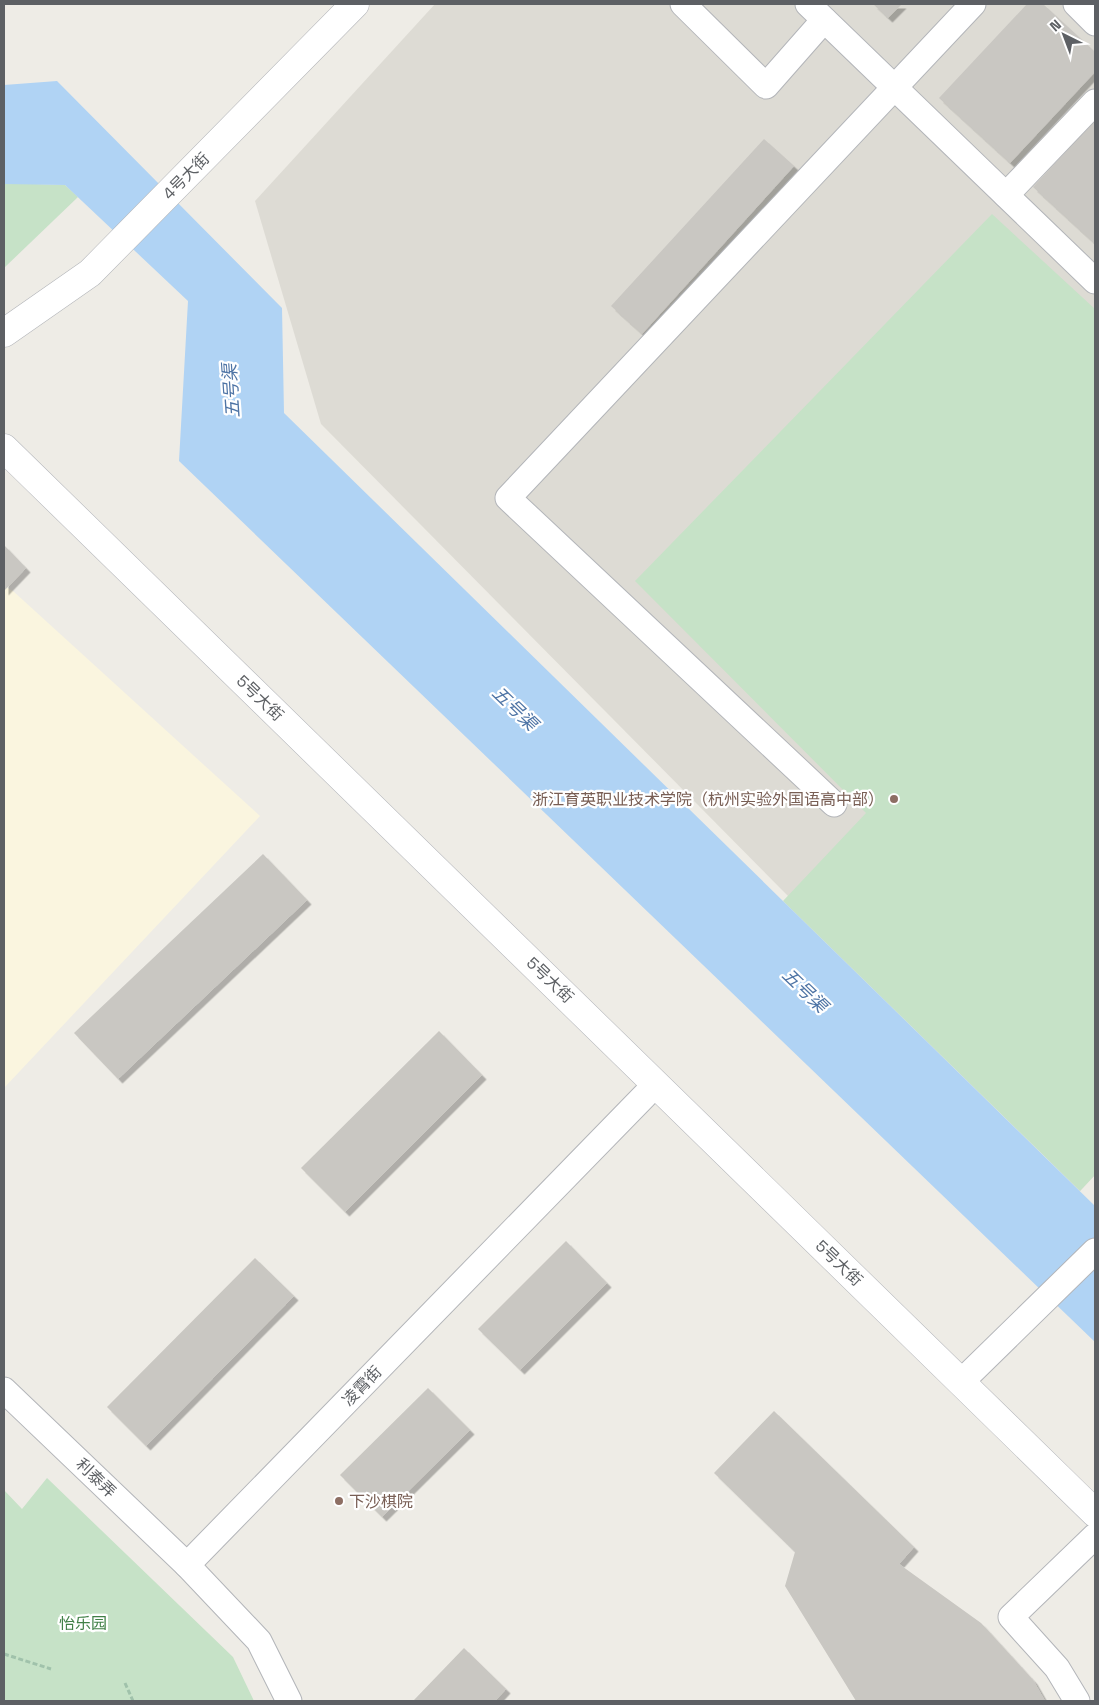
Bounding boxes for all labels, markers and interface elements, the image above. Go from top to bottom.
north arrow [1039,10,1089,60]
text: N [1046,16,1065,35]
street label: 4号大街 [158,148,214,204]
water label: 五号渠 [217,360,244,419]
street label: 5号大街 [232,670,288,726]
water label: 五号渠 [488,681,545,737]
place label: 浙江育英职业技术学院（杭州实验外国语高中部） [532,789,884,810]
marker: 浙江育英职业技术学院（杭州实验外国语高中部） [888,793,900,805]
street label: 5号大街 [522,952,578,1008]
water label: 五号渠 [778,963,835,1019]
street label: 5号大街 [811,1235,867,1291]
street label: 凌霄街 [338,1361,386,1411]
street label: 利泰弄 [71,1454,121,1502]
place label: 下沙棋院 [349,1491,413,1512]
marker: 下沙棋院 [333,1495,345,1507]
park label: 怡乐园 [59,1613,107,1634]

